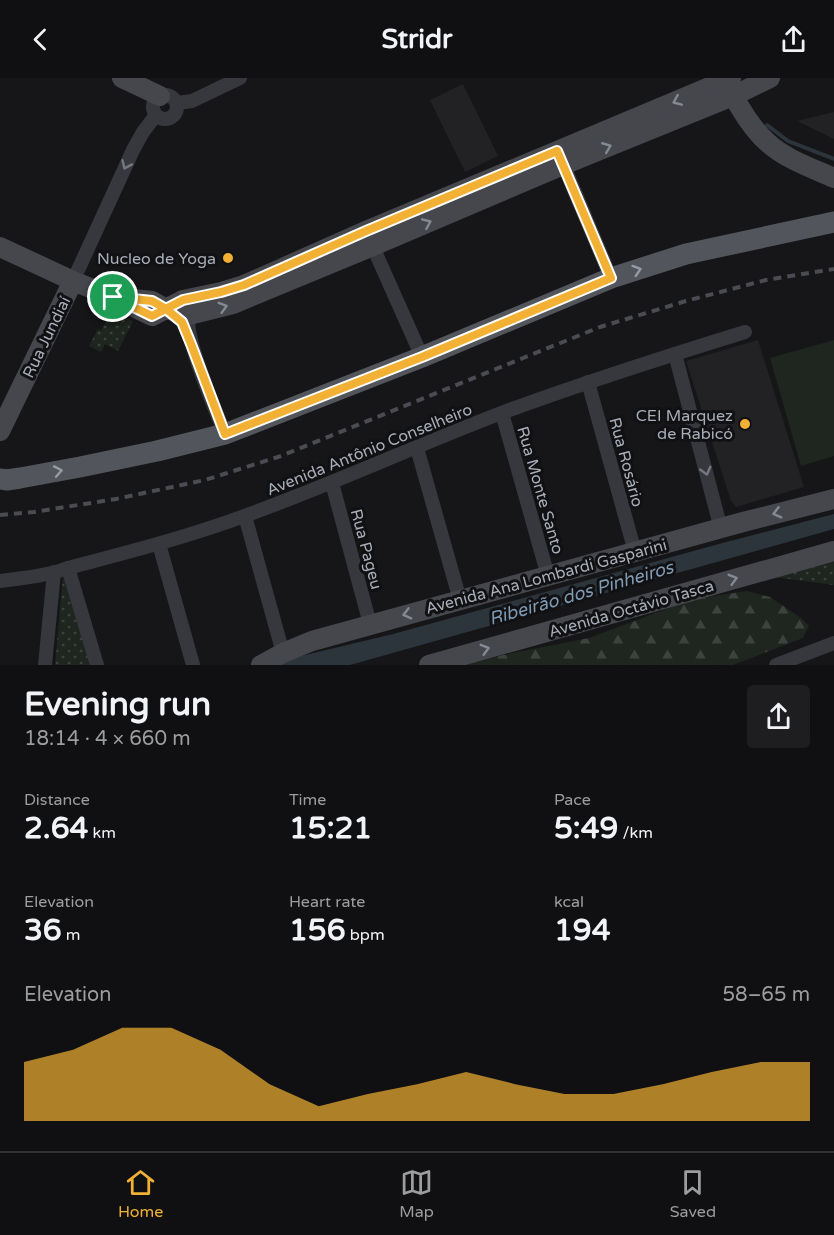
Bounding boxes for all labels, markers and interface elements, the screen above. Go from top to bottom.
icon: back [24,23,57,56]
text: Stridr [382,23,452,56]
icon: share [777,23,810,56]
one-way arrow [672,94,683,106]
one-way arrow [600,142,611,154]
one-way arrow [121,158,133,169]
one-way arrow [421,218,432,230]
place label: Nucleo de Yoga [97,249,216,269]
marker: Nucleo de Yoga [221,251,235,265]
one-way arrow [631,265,642,277]
pin [87,271,138,322]
icon: arrive [96,280,129,313]
street label: Rua Jundiaí [19,293,75,382]
one-way arrow [217,302,228,314]
street label: Avenida Antônio Conselheiro [264,399,475,500]
place label: CEI Marquez de Rabicó [636,406,733,444]
street label: Rua Rosário [604,415,648,509]
marker: CEI Marquez de Rabicó [738,417,752,431]
street label: Rua Monte Santo [512,424,568,557]
one-way arrow [52,465,62,478]
one-way arrow [698,466,711,476]
one-way arrow [772,506,782,519]
street label: Rua Pageu [346,507,386,592]
street label: Avenida Ana Lombardi Gasparini [423,535,669,619]
water label: Ribeirão dos Pinheiros [486,556,677,630]
one-way arrow [728,574,738,587]
street label: Avenida Octávio Tasca [546,576,716,642]
one-way arrow [402,607,413,619]
one-way arrow [479,644,490,656]
text: Evening run [24,685,211,724]
button: share [747,685,810,748]
text: 18:14 · 4 × 660 m [24,727,191,751]
text: Distance [24,790,90,810]
text: Time [289,790,326,810]
text: Pace [554,790,591,810]
text: 2.64 [24,810,88,847]
text: 15:21 [289,810,372,847]
text: 5:49 [554,810,618,847]
text: km [88,823,116,843]
text: /km [618,823,653,843]
text: Elevation [24,892,94,912]
text: Heart rate [289,892,365,912]
text: kcal [554,892,584,912]
text: 36 [24,912,62,949]
text: 156 [289,912,346,949]
text: 194 [554,912,611,949]
text: m [62,925,81,945]
text: bpm [346,925,385,945]
text: Elevation [24,983,111,1007]
text: 58–65 m [723,983,810,1007]
tab: Home [118,1166,163,1222]
tab: Map [399,1166,434,1222]
tab: Saved [670,1166,716,1222]

